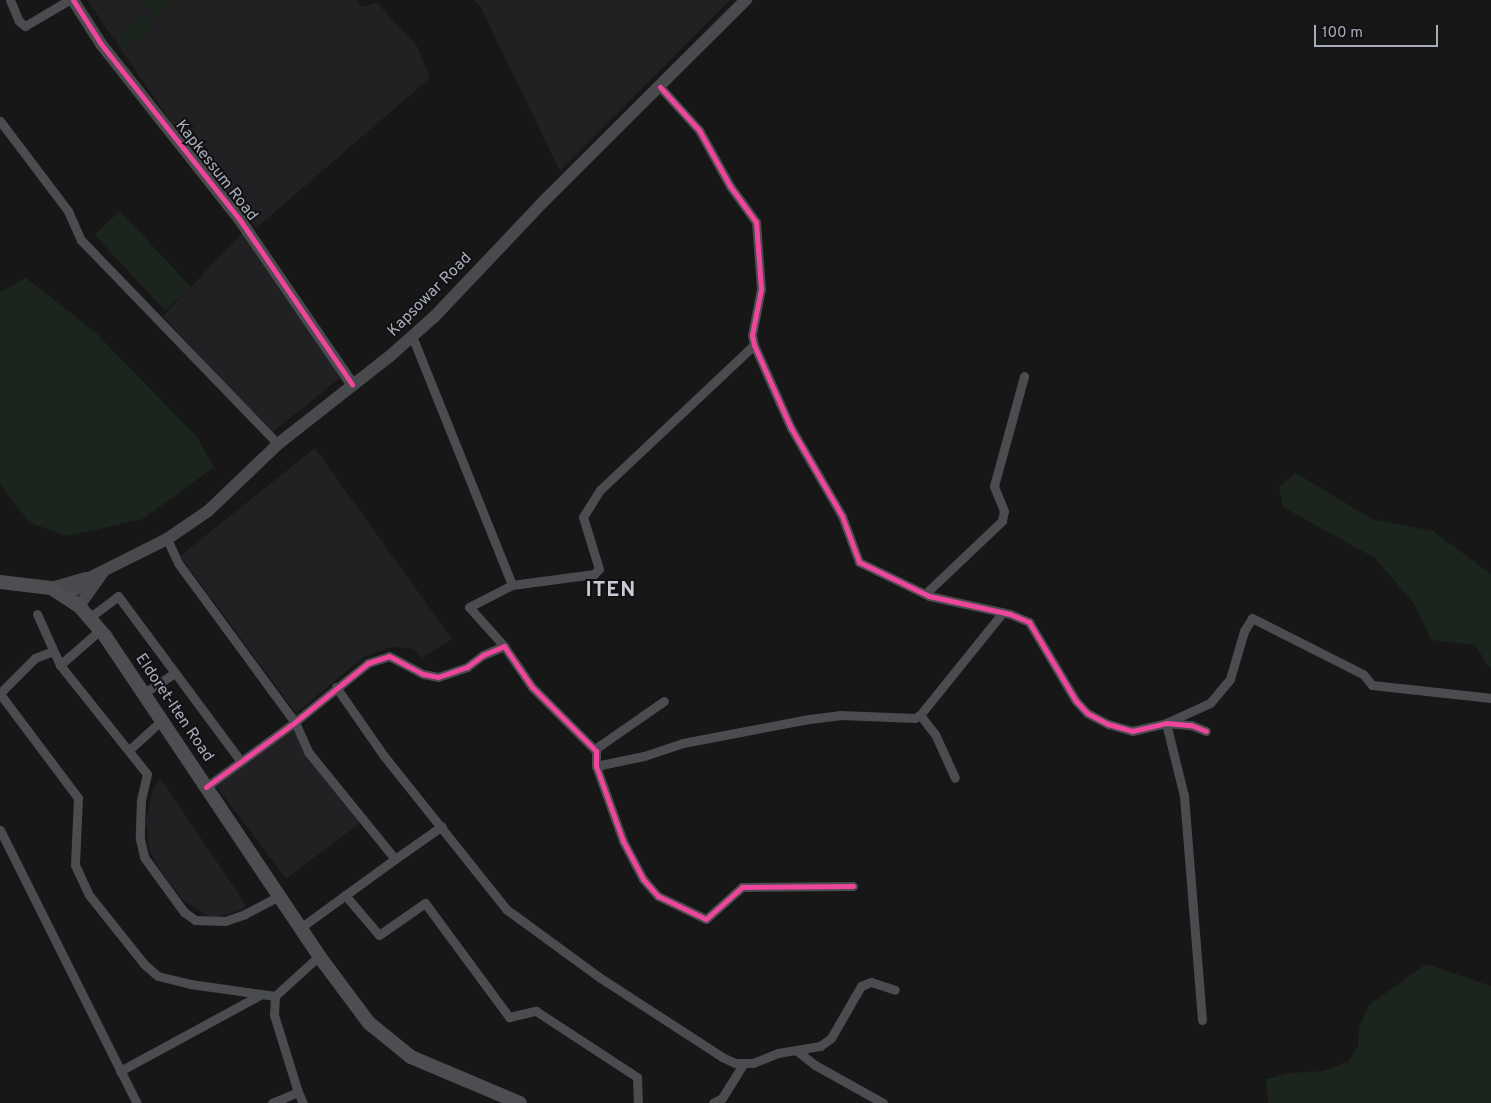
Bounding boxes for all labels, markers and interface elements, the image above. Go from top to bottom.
scale bar [1316,15,1440,47]
text: 100 m [1322,24,1363,43]
street label: Kapkessum Road [171,117,261,225]
street label: Kapsowar Road [384,249,476,341]
district label: ITEN [585,578,637,604]
street label: Eldoret-Iten Road [131,650,217,766]

